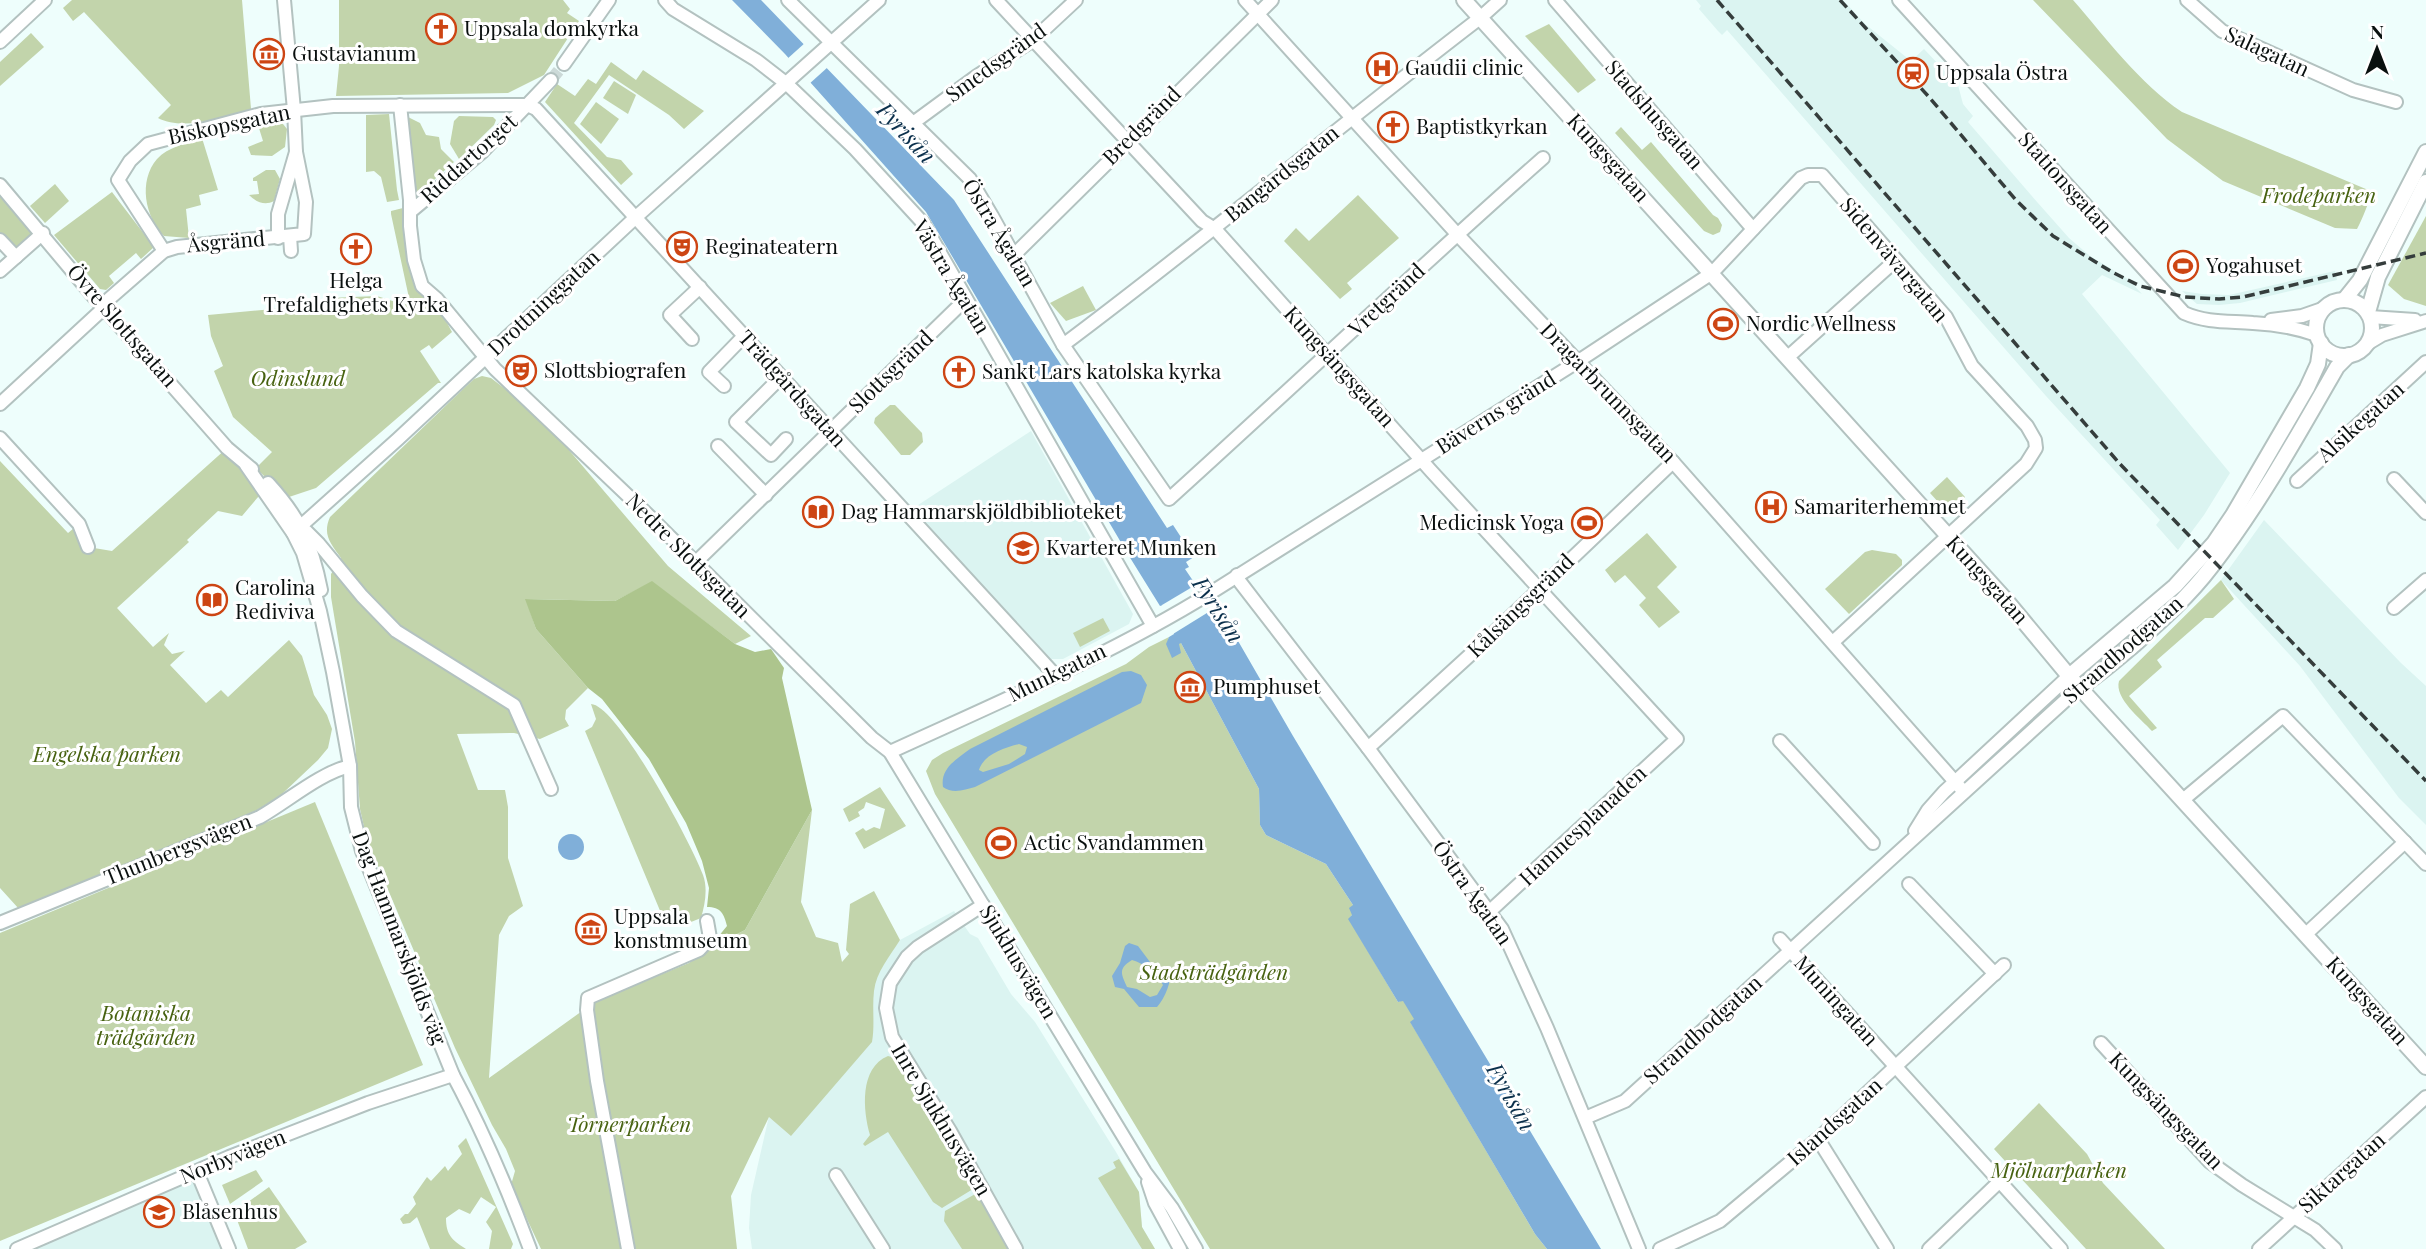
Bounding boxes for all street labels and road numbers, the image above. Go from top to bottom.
street label: Smedsgränd [939,15,1051,107]
street label: Salagatan [2221,18,2315,82]
street label: Stadshusgatan [1600,53,1711,175]
street label: Bredgränd [1095,79,1186,170]
street label: Biskopsgatan [165,96,293,150]
street label: Riddartorget [413,106,522,208]
street label: Kungsgatan [1562,106,1657,207]
street label: Bangårdsgatan [1218,117,1344,227]
street label: Stationsgatan [2013,125,2120,239]
street label: Östra Ågatan [957,173,1044,292]
street label: Sidenvävargatan [1835,190,1956,327]
street label: Västra Ågatan [907,213,998,339]
street label: Åsgränd [185,223,266,257]
street label: Drottninggatan [481,242,605,361]
street label: Vretgränd [1341,256,1430,342]
street label: Övre Slottsgatan [62,257,185,392]
street label: Kungsängsgatan [1279,299,1403,432]
street label: Dragarbrunnsgatan [1535,315,1684,468]
street label: Trädgårdsgatan [733,323,854,453]
street label: Slottsgränd [841,323,938,418]
street label: Bäverns gränd [1430,363,1560,459]
street label: Alsikegatan [2309,374,2410,468]
street label: Nedre Slottsgatan [621,486,758,623]
street label: Kungsgatan [1941,528,2036,629]
street label: Kålsängsgränd [1460,546,1579,663]
street label: Strandbodgatan [2056,588,2188,708]
street label: Munkgatan [1002,635,1110,707]
street label: Hamnesplanaden [1512,758,1652,891]
street label: Thunbergsvägen [99,806,256,890]
street label: Dag Hammarskjölds väg [347,826,455,1048]
street label: Östra Ågatan [1427,834,1520,950]
street label: Sjukhusvägen [975,899,1065,1024]
street label: Muningatan [1789,948,1886,1051]
street label: Kungsgatan [2321,949,2416,1050]
street label: Strandbodgatan [1636,967,1767,1089]
street label: Inre Sjukhusvägen [886,1038,1000,1201]
street label: Kungsängsgatan [2104,1045,2231,1175]
street label: Islandsgatan [1780,1070,1887,1171]
street label: Norbyvägen [175,1121,290,1189]
street label: Siktargatan [2291,1125,2391,1218]

